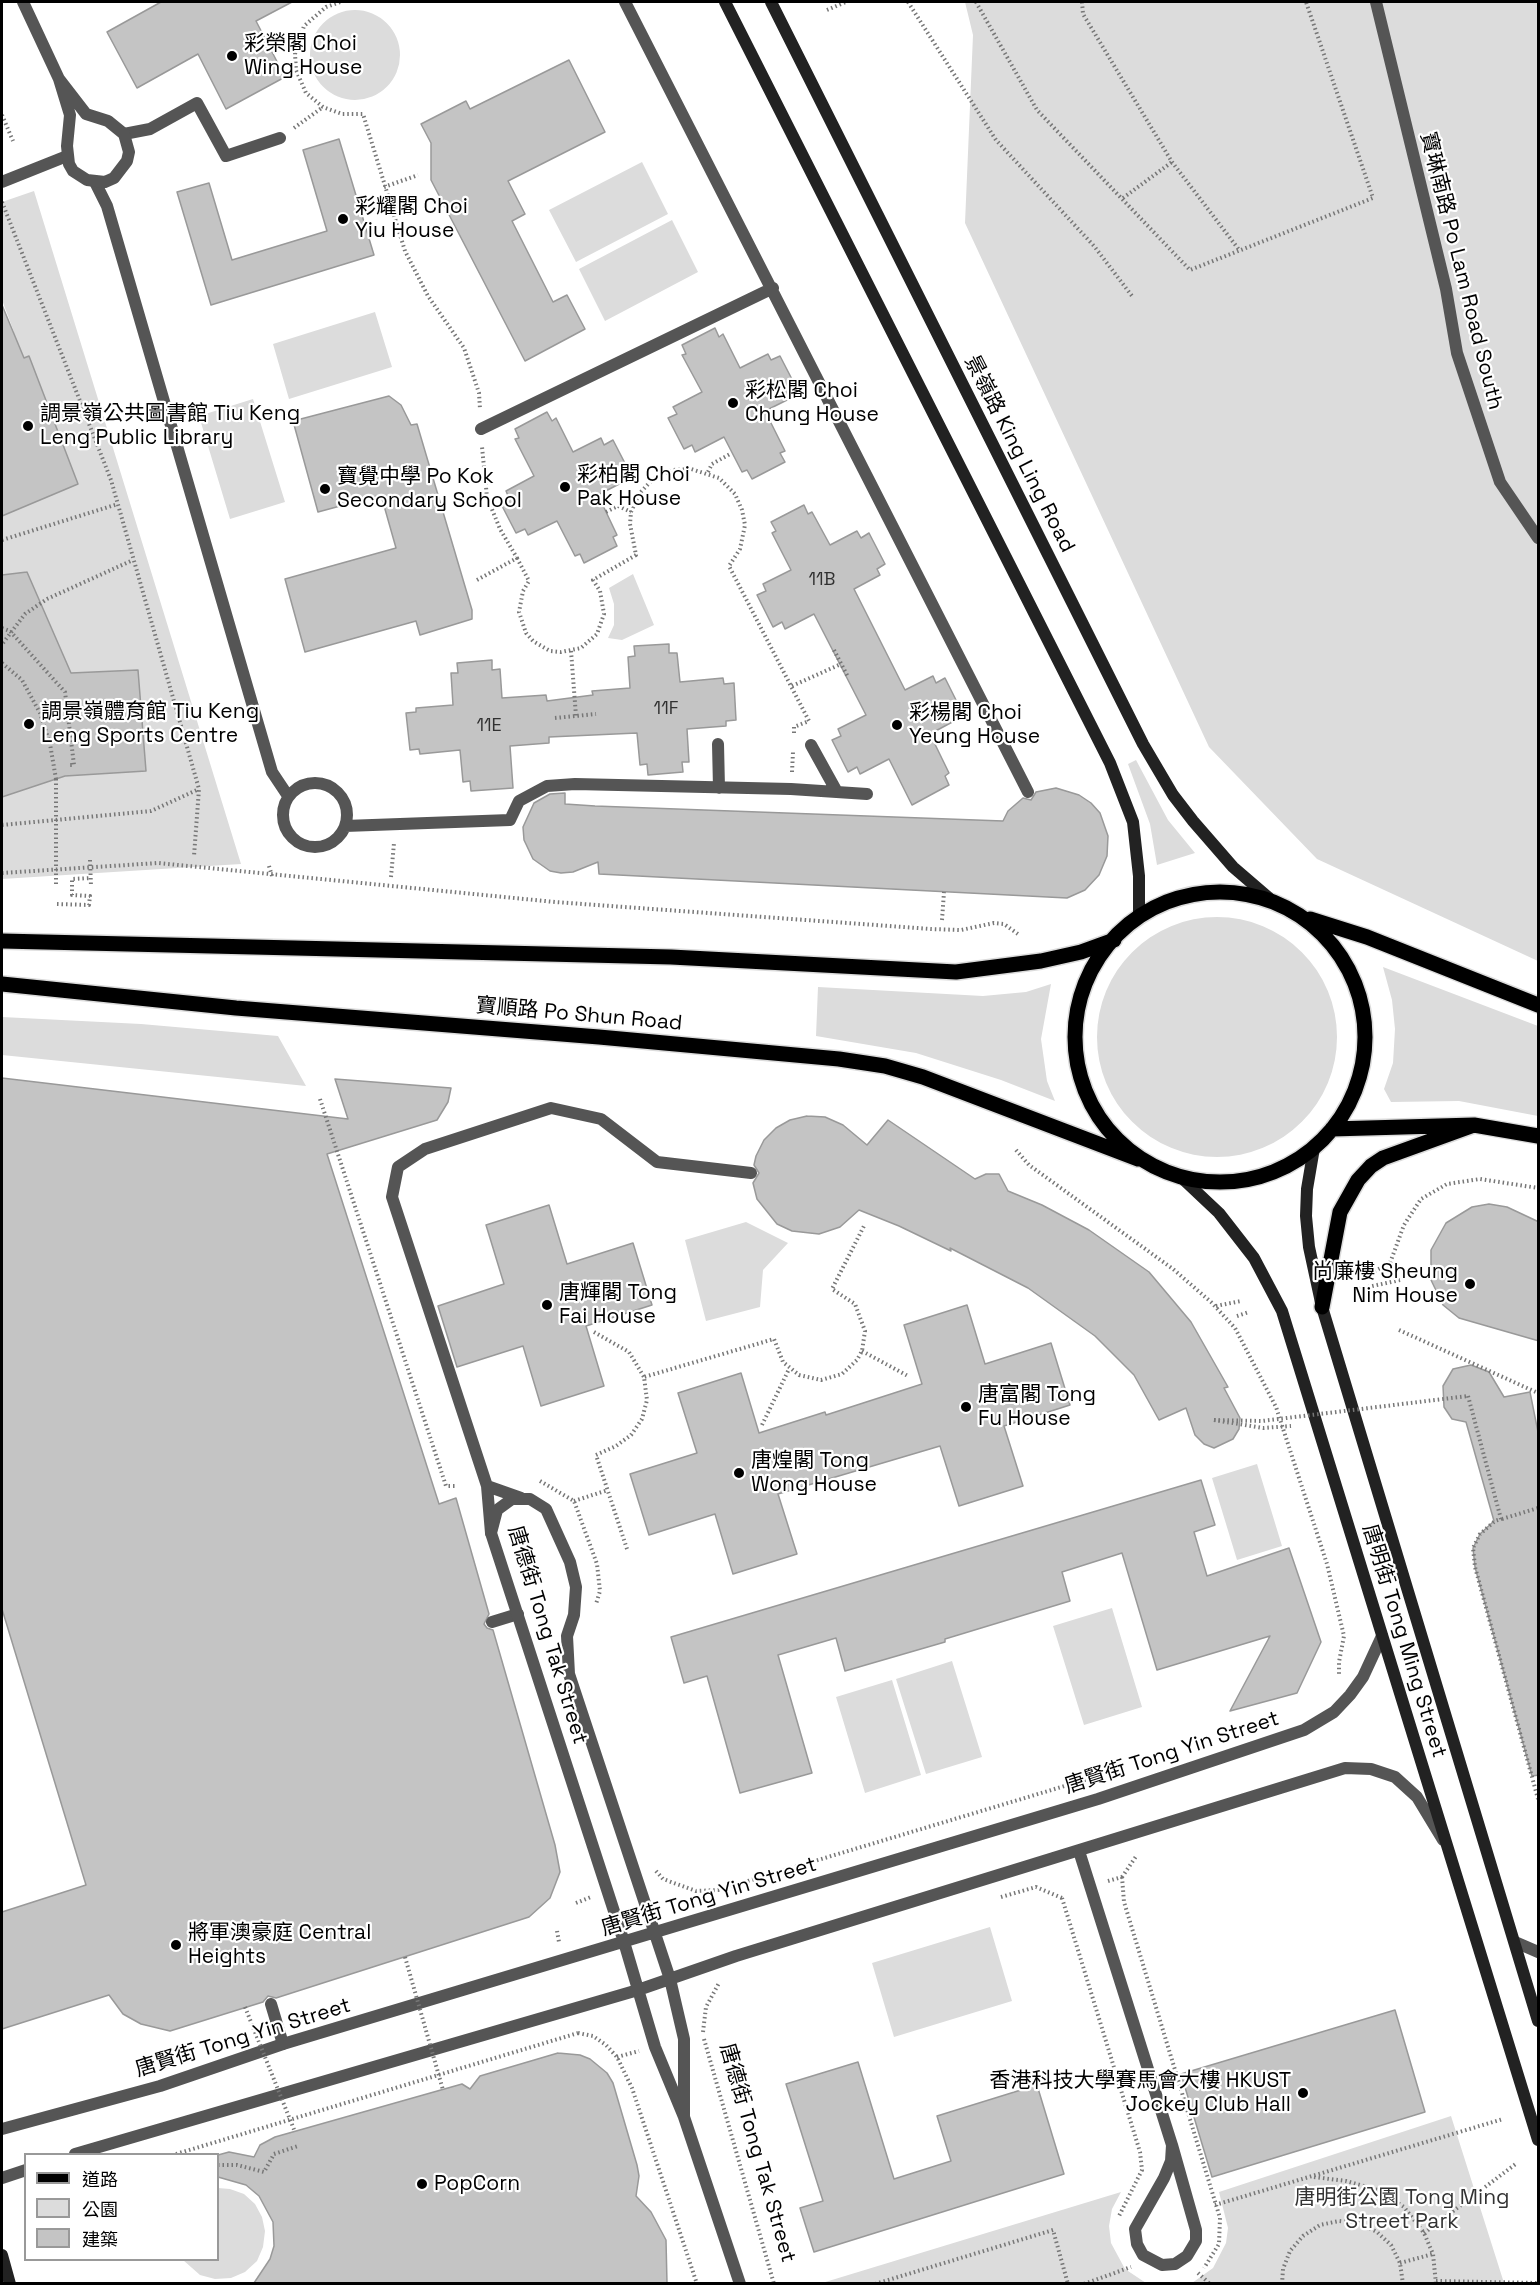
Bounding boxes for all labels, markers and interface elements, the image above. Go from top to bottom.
place label: 彩榮閣 Choi Wing House [244,31,362,81]
marker: 彩榮閣 Choi Wing House [225,49,239,63]
street label: 寶琳南路 Po Lam Road South [1414,130,1508,412]
place label: 彩耀閣 Choi Yiu House [355,194,468,244]
marker: 彩耀閣 Choi Yiu House [336,212,350,226]
street label: 景嶺路 King Ling Road [958,351,1080,557]
place label: 彩松閣 Choi Chung House [745,378,879,428]
marker: 彩松閣 Choi Chung House [726,396,740,410]
place label: 調景嶺公共圖書館 Tiu Keng Leng Public Library [40,401,300,451]
marker: 調景嶺公共圖書館 Tiu Keng Leng Public Library [21,419,35,433]
place label: 彩柏閣 Choi Pak House [577,462,690,512]
place label: 寶覺中學 Po Kok Secondary School [337,464,522,514]
marker: 彩柏閣 Choi Pak House [558,480,572,494]
marker: 寶覺中學 Po Kok Secondary School [318,482,332,496]
house number: 11B [809,569,835,591]
house number: 11F [654,698,678,720]
place label: 調景嶺體育館 Tiu Keng Leng Sports Centre [41,699,259,749]
place label: 彩楊閣 Choi Yeung House [909,700,1040,750]
house number: 11E [476,715,502,737]
marker: 調景嶺體育館 Tiu Keng Leng Sports Centre [22,717,36,731]
marker: 彩楊閣 Choi Yeung House [890,718,904,732]
street label: 寶順路 Po Shun Road [475,993,683,1037]
place label: 尚廉樓 Sheung Nim House [1312,1259,1458,1309]
marker: 尚廉樓 Sheung Nim House [1463,1277,1477,1291]
place label: 唐輝閣 Tong Fai House [559,1280,677,1330]
marker: 唐輝閣 Tong Fai House [540,1298,554,1312]
place label: 唐富閣 Tong Fu House [978,1382,1096,1432]
marker: 唐富閣 Tong Fu House [959,1400,973,1414]
place label: 唐煌閣 Tong Wong House [751,1448,877,1498]
marker: 唐煌閣 Tong Wong House [732,1466,746,1480]
street label: 唐明街 Tong Ming Street [1356,1521,1452,1761]
street label: 唐德街 Tong Tak Street [502,1523,592,1747]
street label: 唐賢街 Tong Yin Street [1062,1706,1282,1800]
street label: 唐賢街 Tong Yin Street [598,1852,820,1942]
place label: 將軍澳豪庭 Central Heights [188,1920,371,1970]
marker: 將軍澳豪庭 Central Heights [169,1938,183,1952]
street label: 唐賢街 Tong Yin Street [132,1993,354,2083]
street label: 唐德街 Tong Tak Street [714,2041,800,2265]
place label: 香港科技大學賽馬會大樓 HKUST Jockey Club Hall [989,2068,1291,2118]
marker: 香港科技大學賽馬會大樓 HKUST Jockey Club Hall [1296,2086,1310,2100]
legend [24,2153,219,2261]
text: 道路 [82,2168,118,2191]
place label: PopCorn [434,2171,520,2197]
marker: PopCorn [415,2177,429,2191]
park label: 唐明街公園 Tong Ming Street Park [1294,2185,1510,2235]
text: 公園 [82,2198,118,2221]
text: 建築 [82,2228,118,2251]

